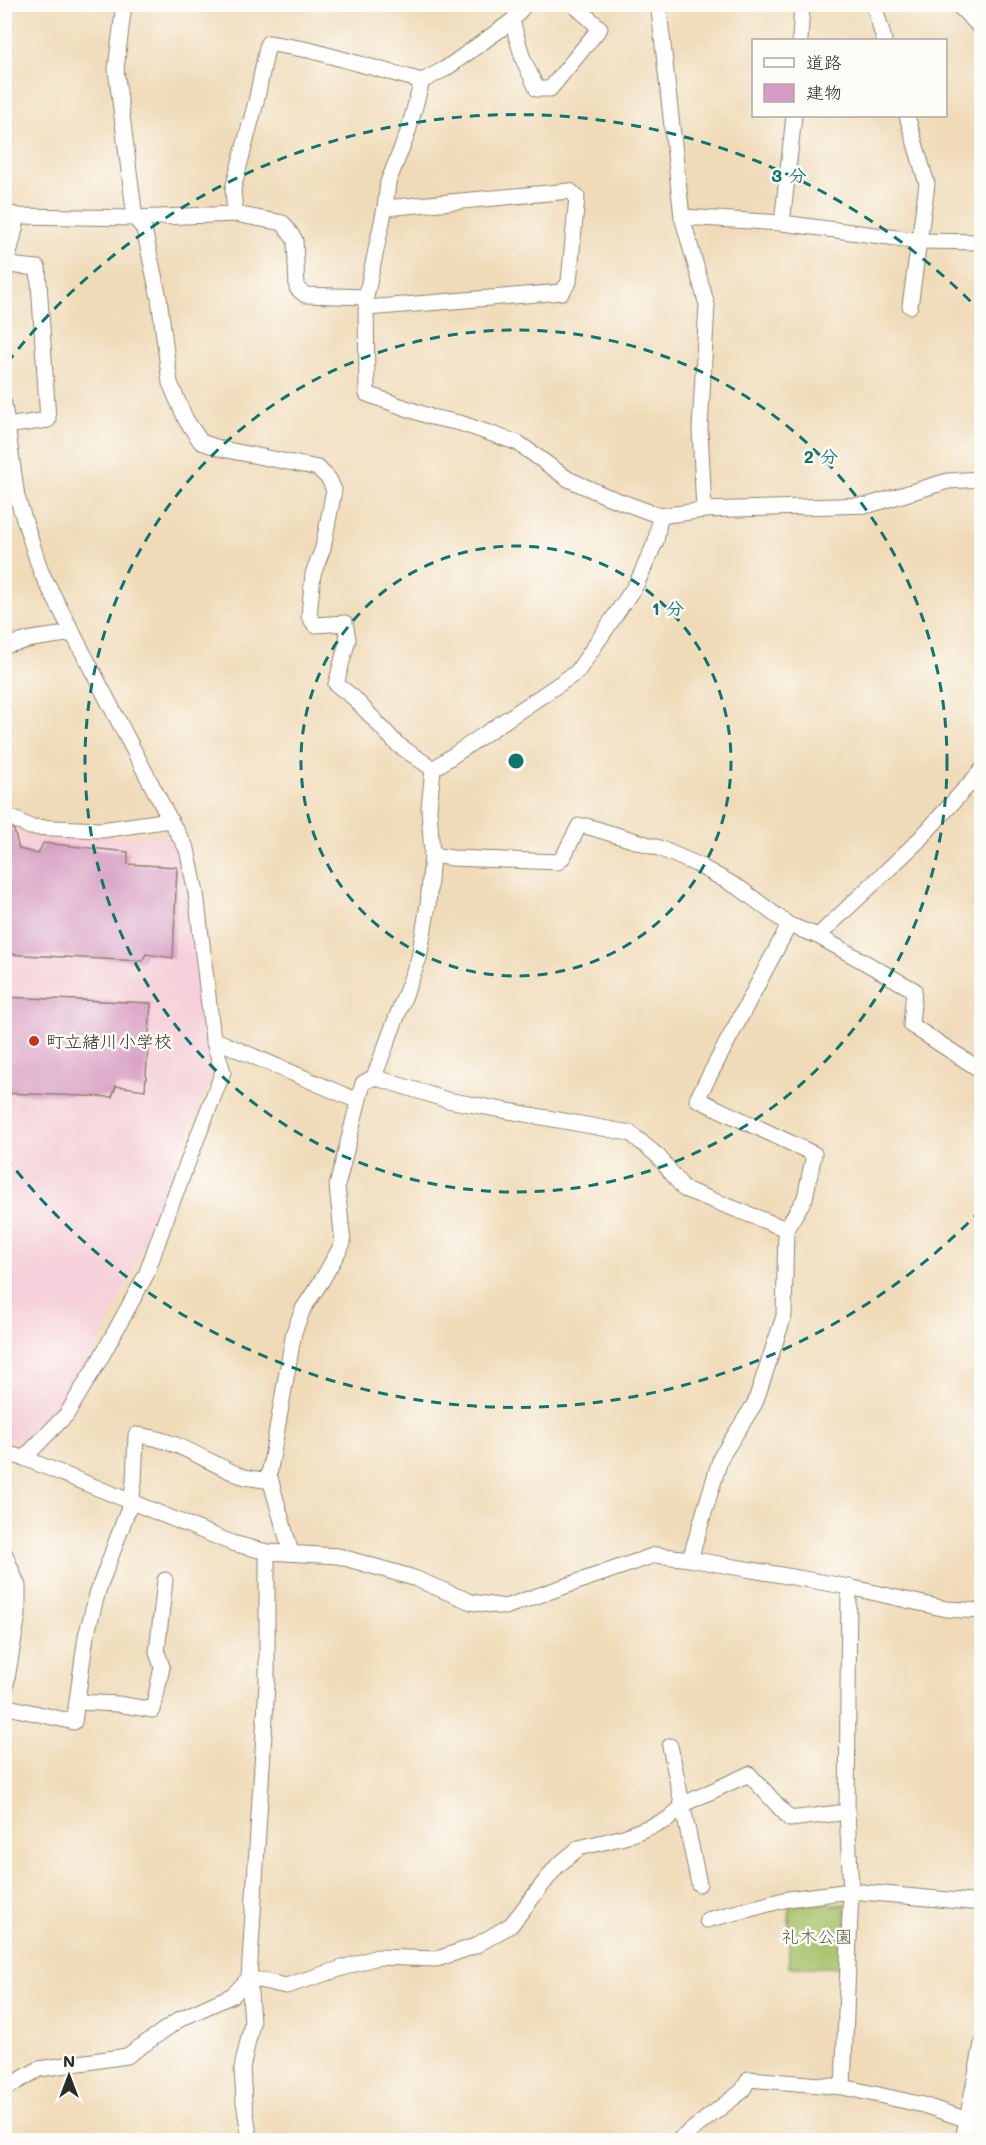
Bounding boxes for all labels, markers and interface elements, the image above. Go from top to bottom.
legend [752,39,947,117]
text: 道路 [806,50,842,74]
text: 建物 [806,80,842,104]
text: 3 分 [771,163,807,187]
text: 2 分 [804,444,838,468]
text: 1 分 [652,596,684,620]
centre of rings [506,751,526,771]
place label: 町立緒川小学校 [46,1029,172,1053]
marker: 町立緒川小学校 [27,1034,41,1048]
park label: 礼木公園 [781,1924,853,1948]
north arrow [39,2046,99,2106]
text: N [63,2050,75,2071]

